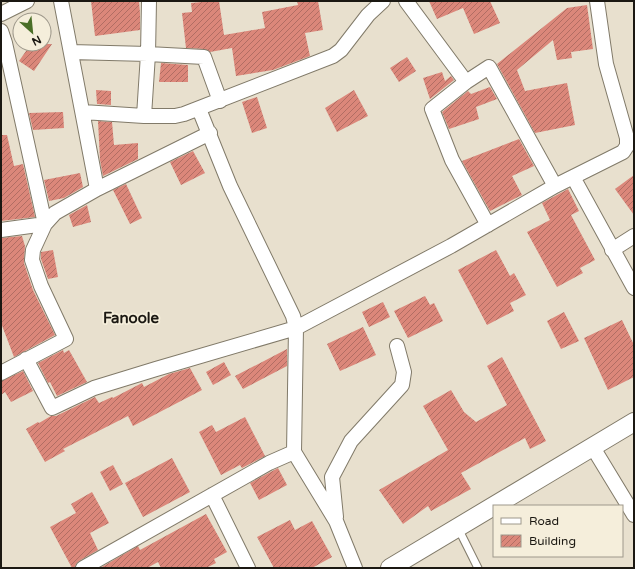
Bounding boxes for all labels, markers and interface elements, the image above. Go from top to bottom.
north arrow [12,12,52,52]
text: N [29,33,43,48]
district label: Fanoole [103,309,160,327]
legend [493,505,623,557]
text: Road [529,514,559,528]
text: Building [529,534,576,548]

